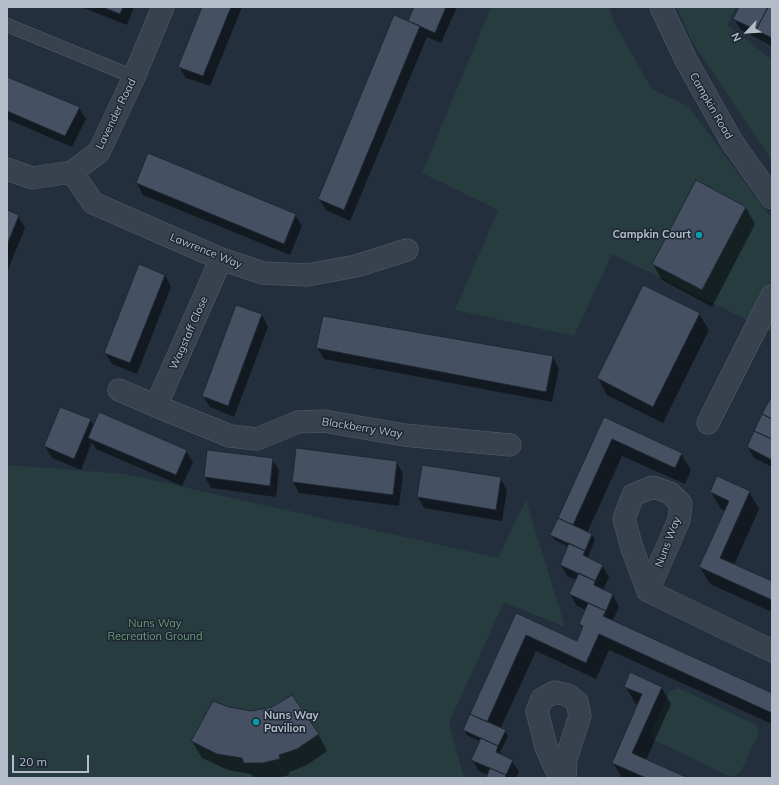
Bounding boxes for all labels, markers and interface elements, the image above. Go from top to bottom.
north arrow [727,12,767,52]
text: N [728,30,744,44]
street label: Campkin Road [687,70,735,142]
street label: Lavender Road [93,76,139,152]
place label: Campkin Court [613,228,691,242]
marker: Campkin Court [694,230,704,240]
street label: Lawrence Way [168,231,244,271]
street label: Wagstaff Close [167,294,211,372]
street label: Blackberry Way [321,415,403,441]
street label: Nuns Way [652,515,684,569]
park label: Nuns Way Recreation Ground [107,617,203,643]
place label: Nuns Way Pavilion [264,709,318,735]
marker: Nuns Way Pavilion [251,717,261,727]
scale bar [14,747,91,773]
text: 20 m [19,754,47,769]

